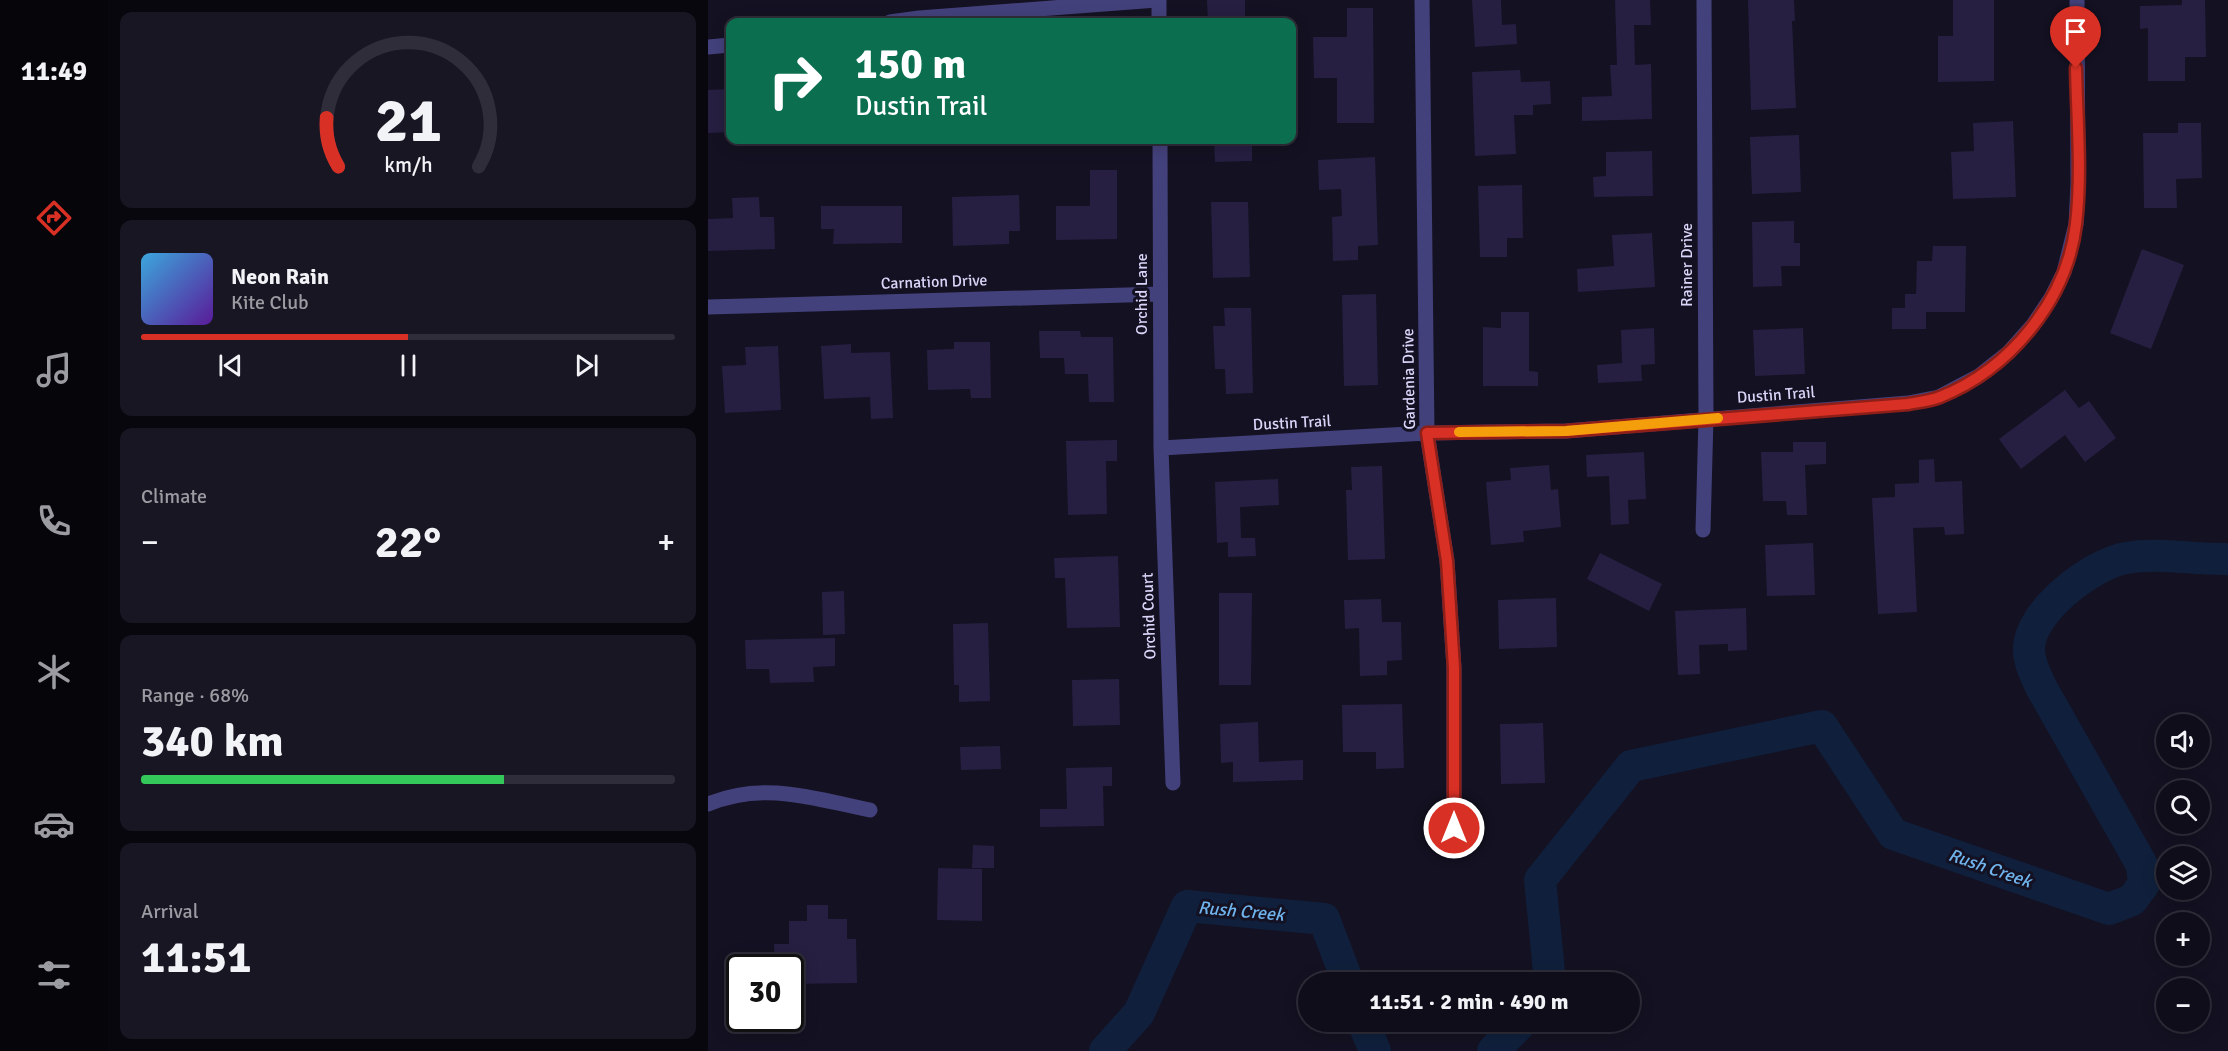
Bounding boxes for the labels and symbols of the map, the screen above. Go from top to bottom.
pin [2050,6,2101,68]
street label: Rainer Drive [1677,223,1697,307]
street label: Orchid Lane [1132,253,1152,335]
street label: Carnation Drive [880,270,988,294]
street label: Gardenia Drive [1398,328,1420,430]
street label: Dustin Trail [1736,382,1816,408]
street label: Dustin Trail [1252,411,1332,435]
street label: Orchid Court [1137,572,1161,660]
position arrow [1422,796,1486,860]
water label: Rush Creek [1946,844,2036,893]
water label: Rush Creek [1197,896,1287,926]
speed limit sign: 30 [726,954,804,1032]

